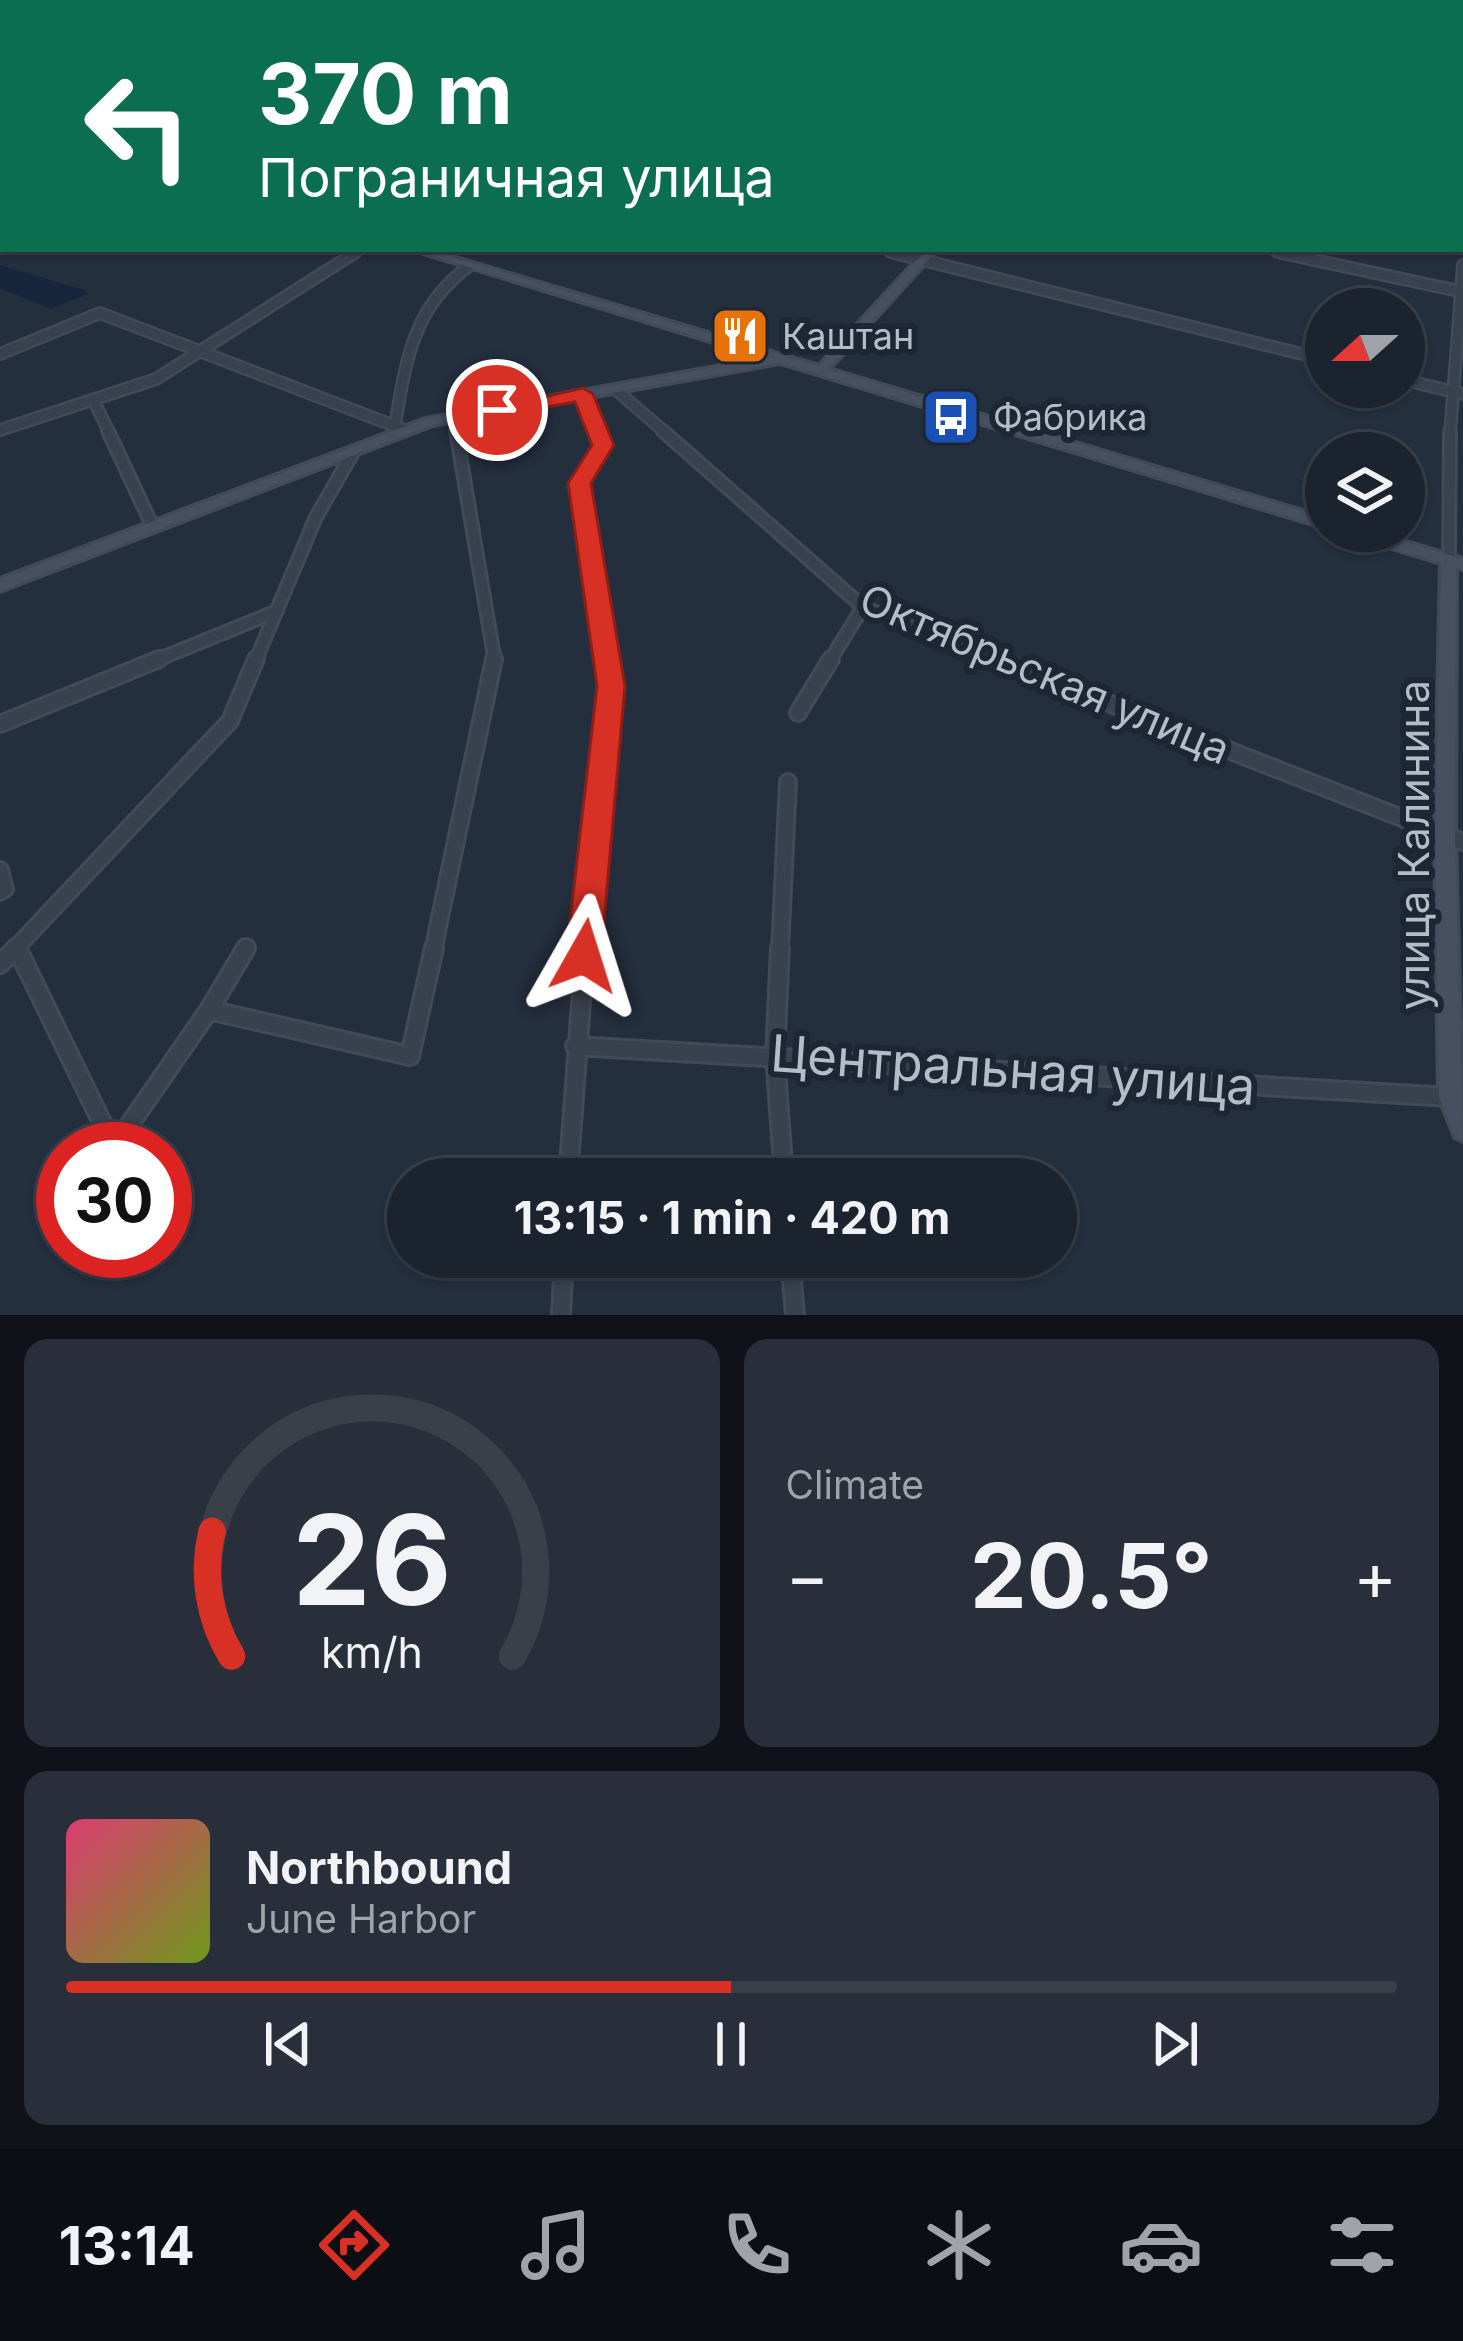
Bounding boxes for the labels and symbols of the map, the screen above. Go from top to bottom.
north arrow [1305,288,1425,408]
restaurant icon: Каштан [709,305,771,367]
place label: Каштан [782,314,914,358]
pin [446,359,548,461]
bus stop icon: Фабрика [920,386,982,448]
place label: Фабрика [993,395,1147,439]
street label: Октябрьская улица [853,573,1238,774]
street label: улица Калинина [1388,680,1439,1010]
position arrow [521,893,647,1019]
street label: Центральная улица [769,1022,1257,1117]
speed limit sign: 30 [36,1122,192,1278]

